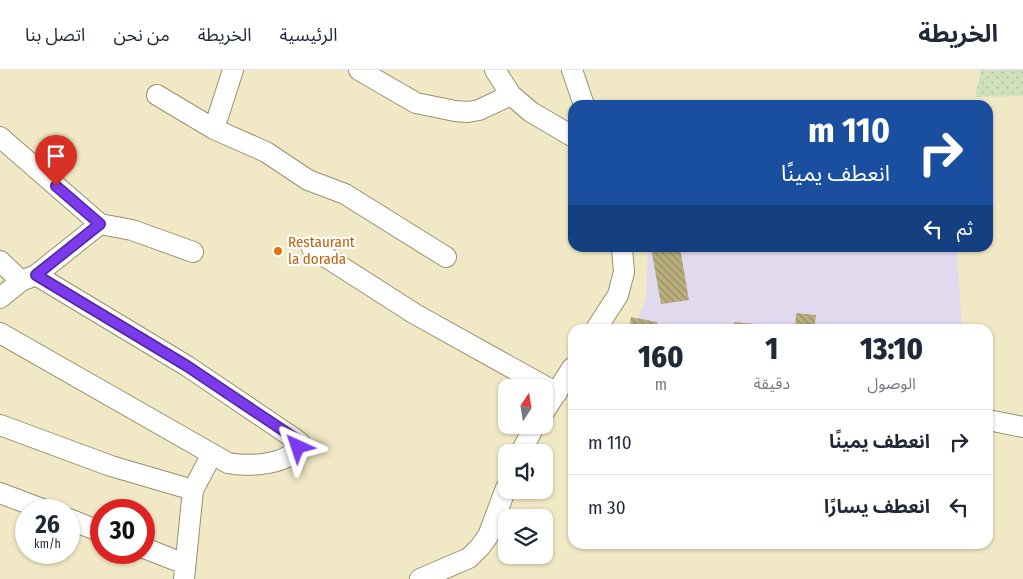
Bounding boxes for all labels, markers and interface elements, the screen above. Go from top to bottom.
text: الخريطة [918,20,998,48]
text: اتصل بنا [25,24,85,46]
text: من نحن [113,24,170,46]
text: الخريطة [198,24,252,46]
text: الرئيسية [280,24,337,46]
text: 110 m [808,109,890,151]
icon: right [908,120,973,185]
pin [35,135,77,186]
icon: arrive [42,142,70,170]
text: انعطف يمينًا [781,160,890,187]
icon: left [919,215,947,243]
text: ثم [957,217,973,240]
place label: Restaurant la dorada [288,233,355,268]
marker: Restaurant la dorada [272,245,284,257]
text: 1 [765,331,778,367]
text: 13:10 [860,331,923,367]
text: 160 [638,339,684,375]
text: دقيقة [754,374,790,393]
text: الوصول [867,374,916,393]
text: m [655,375,667,394]
north arrow [498,379,552,434]
map controls [498,379,553,564]
position arrow [271,420,323,472]
icon: right [945,428,973,456]
text: انعطف يمينًا [829,430,930,453]
text: 110 m [588,431,632,454]
button: sound [498,444,553,499]
icon: left [945,493,973,521]
text: انعطف يسارًا [824,495,930,518]
text: 30 m [588,496,626,519]
speed limit sign: 30 [90,499,155,564]
button: layers [498,509,553,564]
text: 26 [35,510,60,540]
text: km/h [34,537,61,551]

